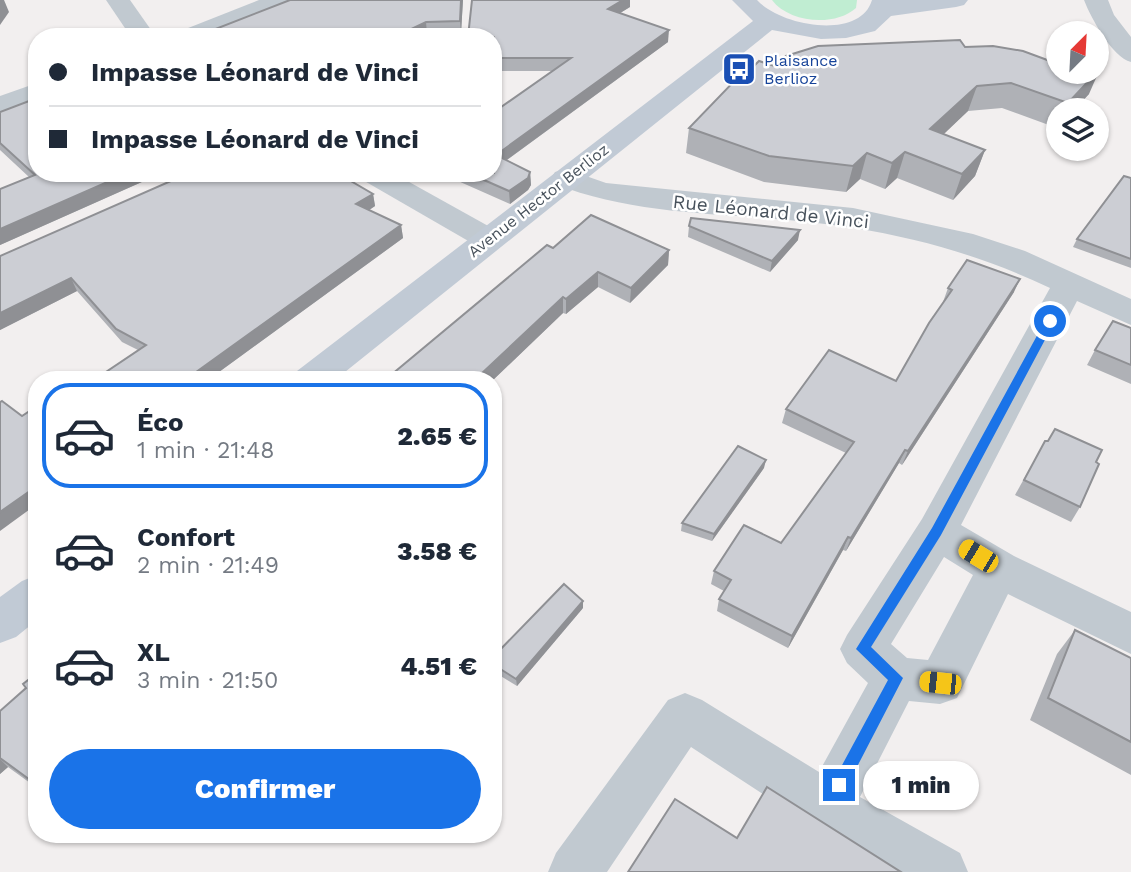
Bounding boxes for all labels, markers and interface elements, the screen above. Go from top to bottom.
north arrow [1046,21,1110,84]
map controls [1046,21,1109,161]
bus stop icon: Plaisance Berlioz [720,50,758,88]
place label: Plaisance Berlioz [764,51,838,88]
text: Impasse Léonard de Vinci [91,57,419,87]
button: layers [1046,98,1109,161]
text: Impasse Léonard de Vinci [91,124,419,154]
street label: Avenue Hector Berlioz [464,140,612,261]
street label: Rue Léonard de Vinci [672,190,870,233]
route start [1034,305,1066,337]
icon: car [53,404,116,467]
text: Éco [137,407,184,437]
text: 2.65 € [397,421,477,451]
text: 1 min · 21:48 [137,437,274,464]
icon: car [53,519,116,582]
text: Confort [137,522,235,552]
text: 3.58 € [397,536,477,566]
car [955,536,1002,576]
text: 2 min · 21:49 [137,552,279,579]
icon: car [53,634,116,697]
text: XL [137,637,170,667]
text: 4.51 € [400,651,477,681]
text: 3 min · 21:50 [137,667,278,694]
car [919,670,962,696]
button: Confirmer [49,749,481,829]
callout: 1 min [864,760,979,810]
route end [823,769,855,801]
text: 1 min [891,772,951,799]

